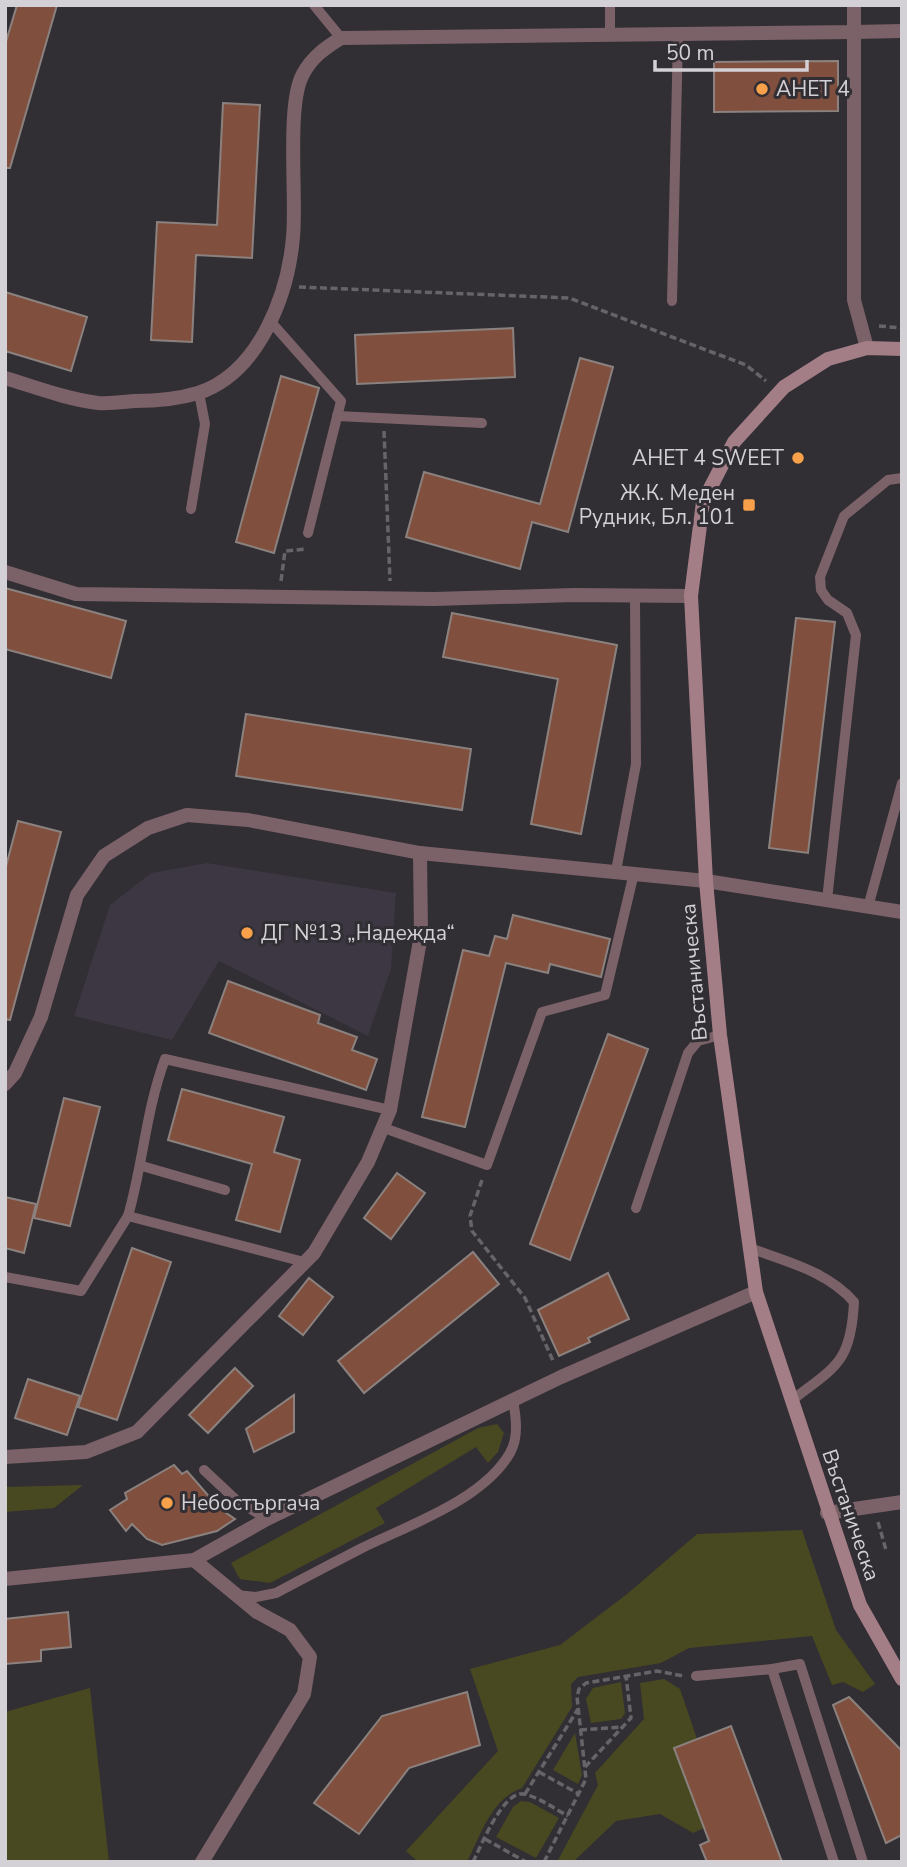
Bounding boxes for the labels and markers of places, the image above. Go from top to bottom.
place label: АНЕТ 4 [776,75,850,103]
marker: АНЕТ 4 [754,81,770,97]
place label: АНЕТ 4 SWEET [632,444,784,472]
marker: АНЕТ 4 SWEET [790,450,806,466]
place label: Ж.К. Меден Рудник, Бл. 101 [579,479,735,531]
marker: Ж.К. Меден Рудник, Бл. 101 [741,497,757,513]
place label: ДГ №13 „Надежда“ [261,919,455,947]
marker: ДГ №13 „Надежда“ [239,925,255,941]
place label: Небостъргача [181,1489,320,1517]
marker: Небостъргача [159,1495,175,1511]

